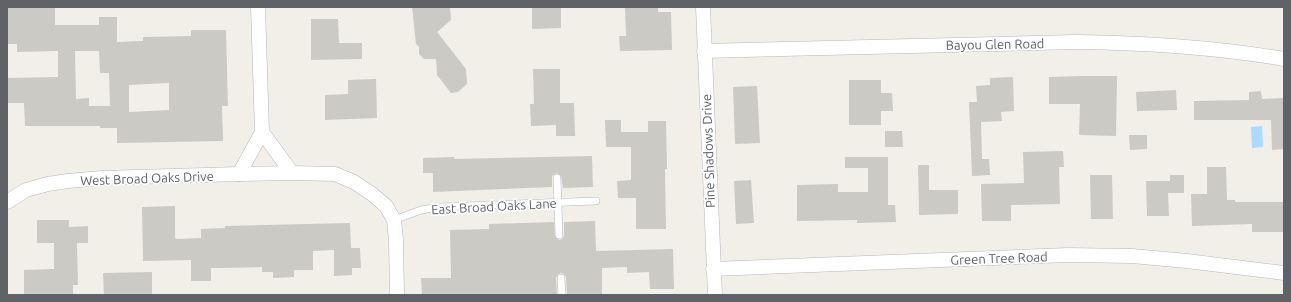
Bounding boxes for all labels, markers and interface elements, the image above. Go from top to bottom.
street label: Bayou Glen Road [946,36,1044,52]
street label: Pine Shadows Drive [699,94,717,208]
street label: West Broad Oaks Drive [80,169,214,187]
street label: East Broad Oaks Lane [431,196,557,216]
street label: Green Tree Road [950,249,1048,267]

